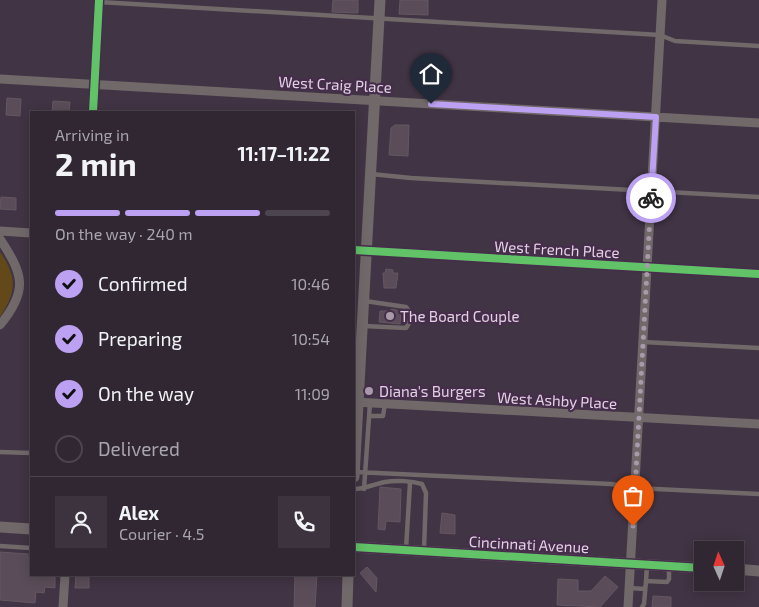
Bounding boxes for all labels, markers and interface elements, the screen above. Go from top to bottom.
pin [410,53,452,104]
icon: home [417,60,445,88]
street label: West Craig Place [278,72,392,96]
text: Arriving in [55,125,129,144]
text: 11:17–11:22 [237,142,330,165]
text: 2 min [55,144,137,182]
courier [626,173,676,223]
icon: bike [637,184,665,212]
text: On the way · 240 m [55,224,193,243]
street label: West French Place [494,237,620,261]
icon: check [55,270,83,298]
text: Confirmed [98,272,188,295]
text: 10:46 [291,274,330,293]
place label: The Board Couple [400,307,520,325]
marker: The Board Couple [384,310,396,322]
icon: check [55,325,83,353]
text: Preparing [98,327,182,350]
text: 10:54 [292,329,330,348]
icon: check [55,380,83,408]
text: On the way [98,382,194,405]
place label: Diana's Burgers [379,382,486,400]
text: 11:09 [295,384,330,403]
marker: Diana's Burgers [363,385,375,397]
street label: West Ashby Place [496,388,618,412]
text: Delivered [98,437,180,460]
pin [612,475,654,526]
icon: bag [619,482,647,510]
button: person [55,496,107,548]
button: phone [278,496,330,548]
text: Alex [119,501,159,524]
text: Courier · 4.5 [119,524,204,543]
street label: Cincinnati Avenue [468,532,590,556]
north arrow [694,541,744,591]
map controls [694,541,744,591]

